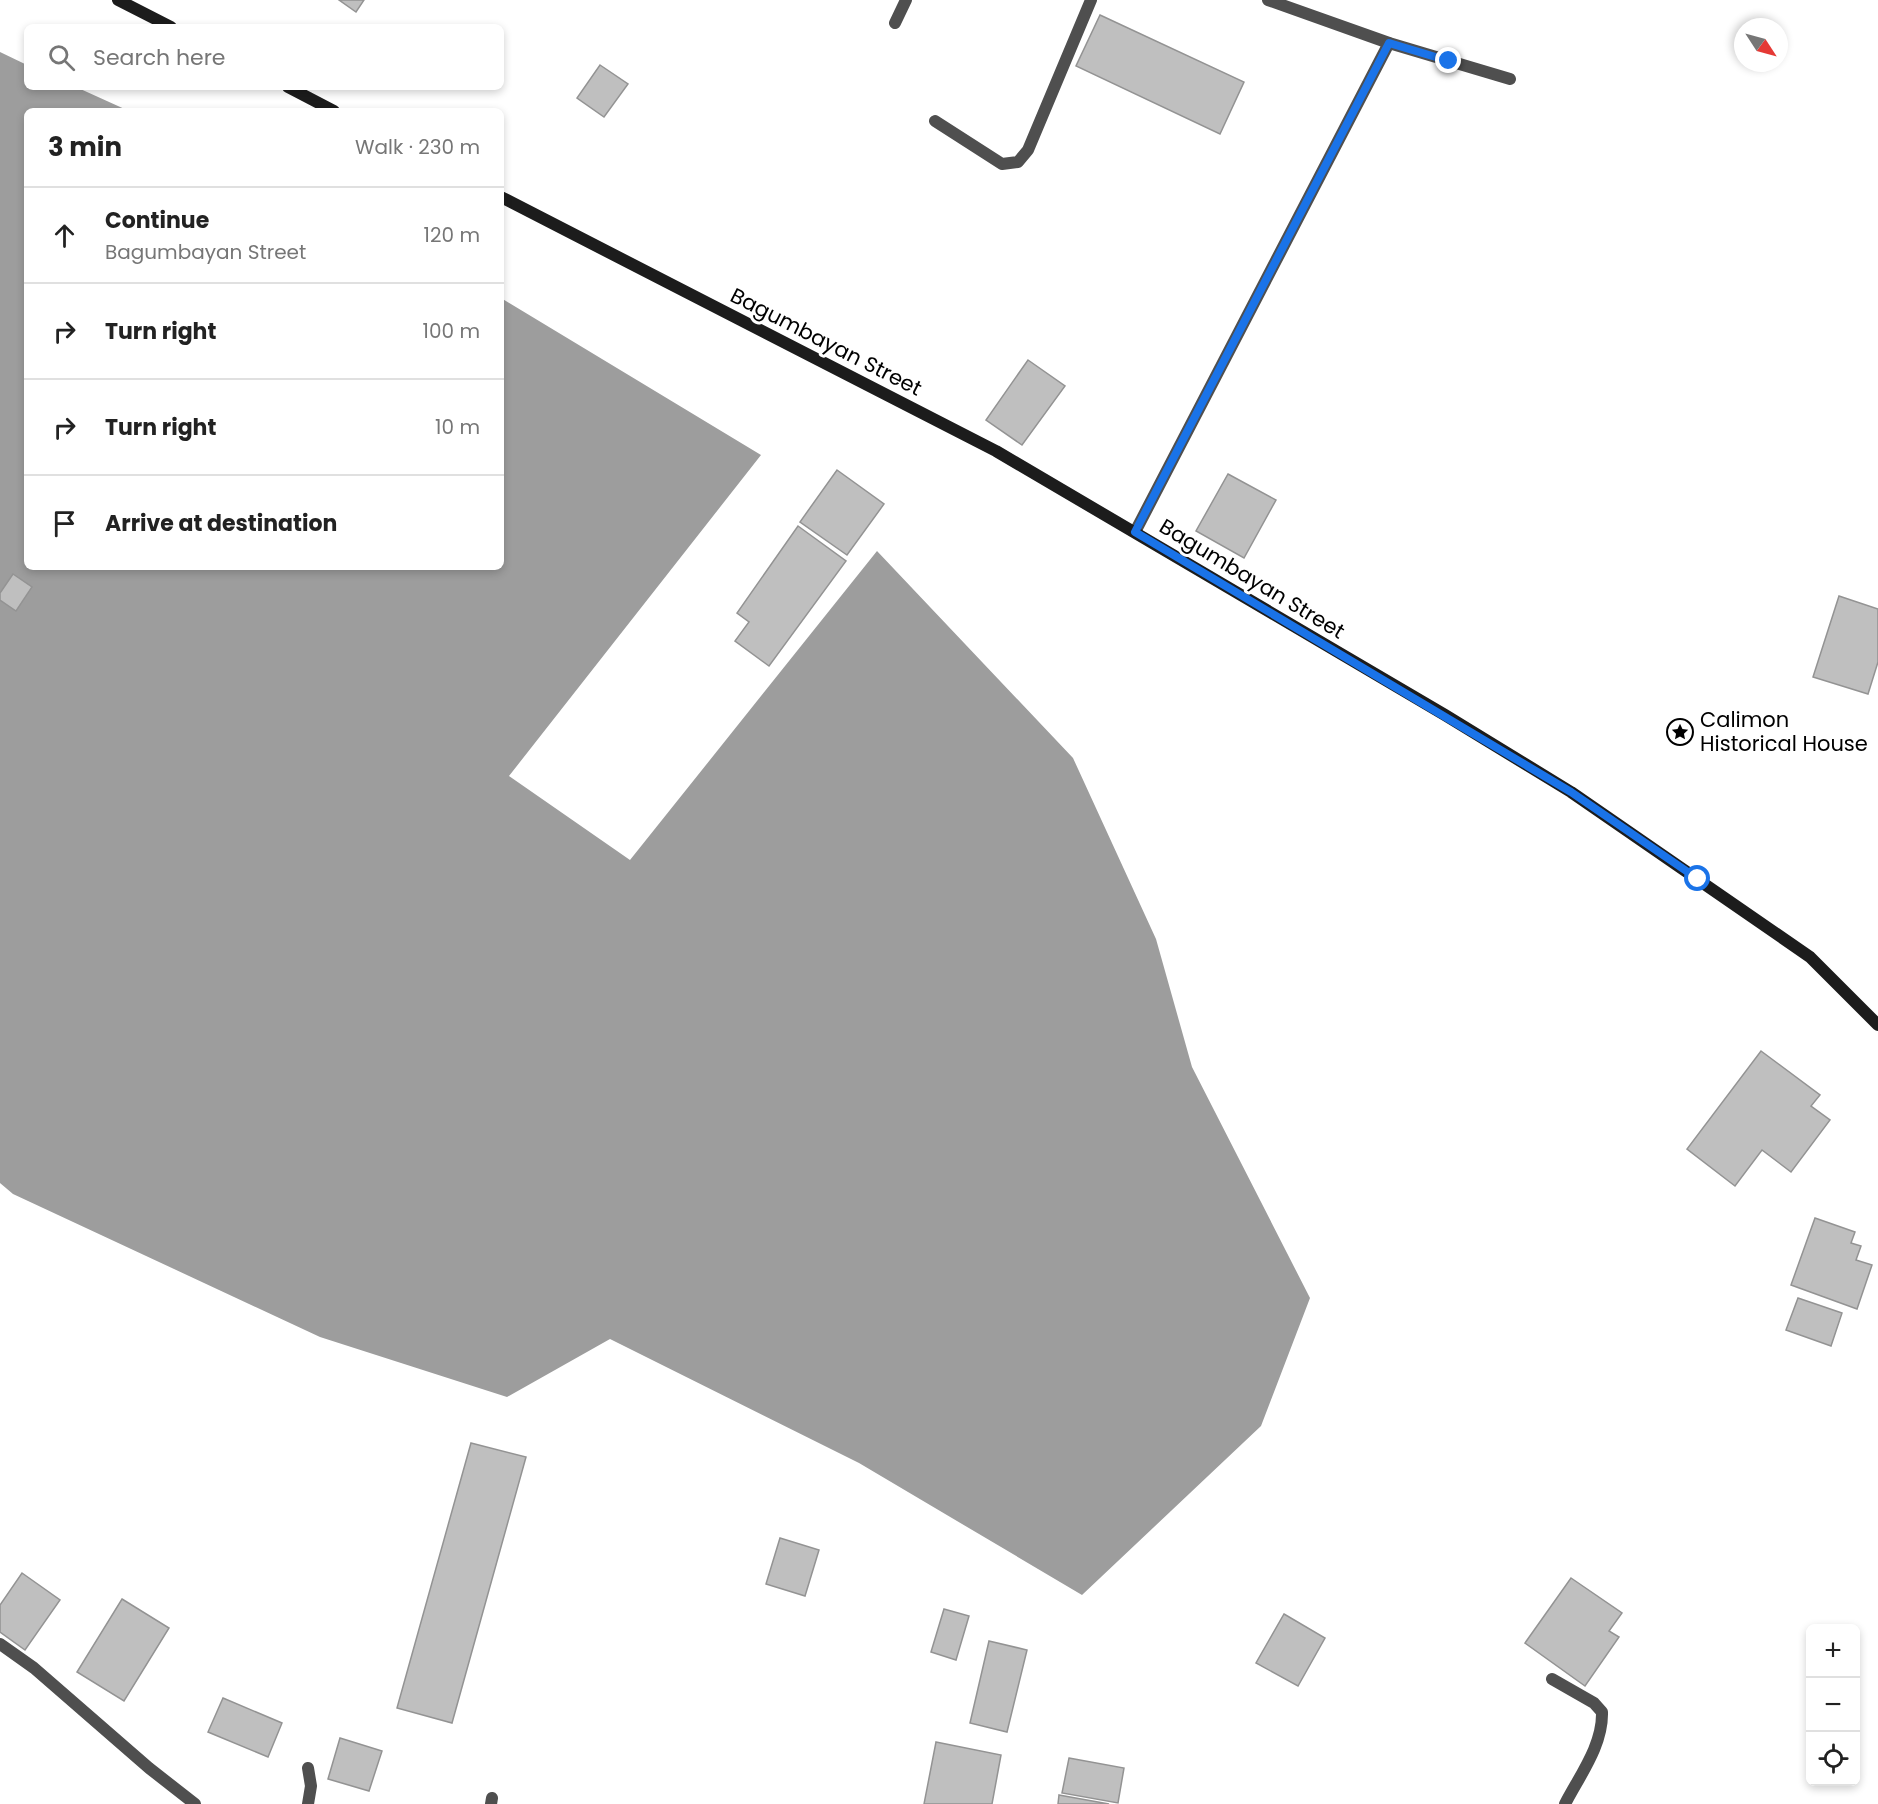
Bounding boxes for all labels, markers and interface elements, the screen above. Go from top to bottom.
north arrow [1734,18,1788,72]
search box [24,24,504,90]
icon: search [45,41,78,74]
text: Search here [93,42,226,73]
route end [1435,47,1461,73]
text: 3 min [48,129,122,165]
text: Walk · 230 m [355,133,480,161]
text: Continue [105,205,209,236]
icon: ahead [48,219,81,252]
text: 120 m [424,221,480,249]
text: Bagumbayan Street [105,238,306,266]
street label: Bagumbayan Street [726,281,927,402]
icon: right [48,315,81,348]
text: Turn right [105,316,216,347]
text: 100 m [423,317,480,345]
icon: right [48,411,81,444]
text: Turn right [105,412,216,443]
text: 10 m [435,413,480,441]
icon: arrive [48,507,81,540]
text: Arrive at destination [105,508,337,539]
street label: Bagumbayan Street [1154,512,1350,645]
place label: Calimon Historical House [1700,705,1868,758]
place icon: Calimon Historical House [1665,717,1695,747]
route start [1684,865,1710,891]
map controls [1806,1624,1860,1786]
button: + [1806,1624,1860,1678]
button: − [1806,1678,1860,1732]
button: locate [1806,1732,1860,1786]

